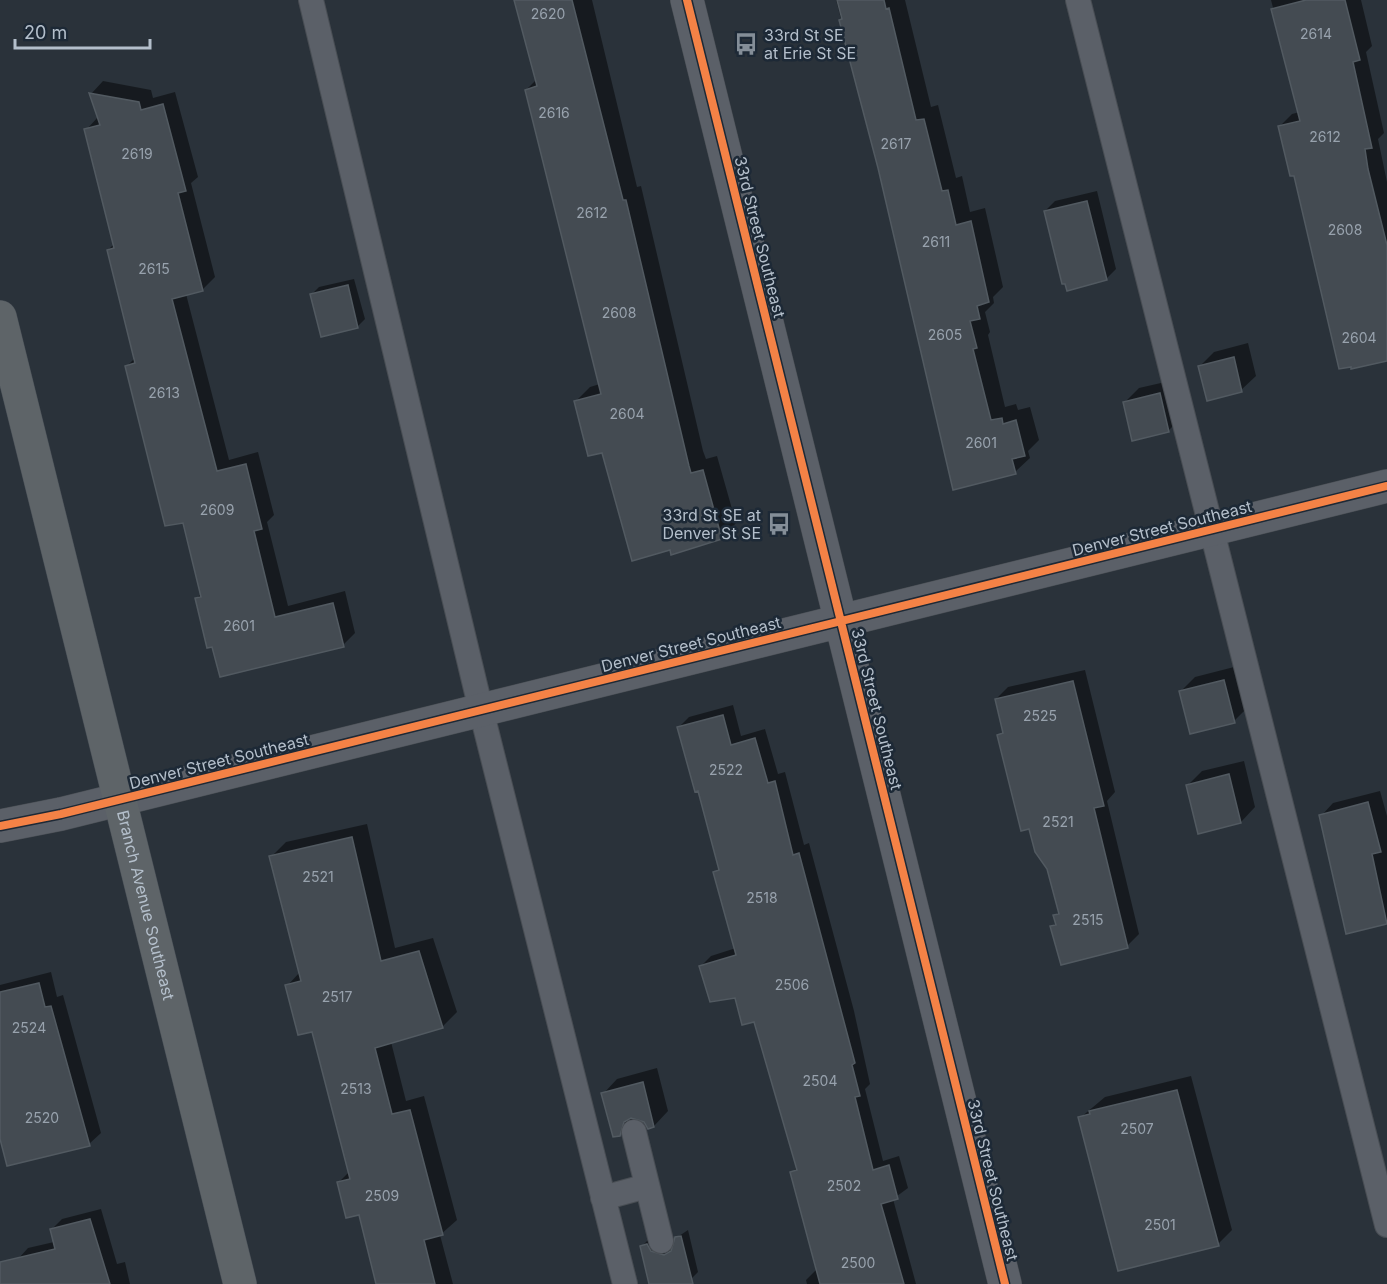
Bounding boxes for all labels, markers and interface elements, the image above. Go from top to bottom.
house number: 2620 [531,5,565,22]
scale bar [15,12,150,50]
text: 20 m [24,22,67,43]
place label: 33rd St SE at Erie St SE [764,25,856,63]
house number: 2614 [1300,25,1332,42]
bus stop icon: 33rd St SE at Erie St SE [733,31,759,57]
house number: 2616 [538,104,570,121]
house number: 2612 [1309,128,1341,145]
house number: 2617 [881,135,911,152]
house number: 2619 [121,145,153,162]
street label: 33rd Street Southeast [730,154,790,320]
house number: 2612 [576,204,608,221]
house number: 2608 [1328,221,1362,238]
house number: 2611 [922,233,950,250]
house number: 2615 [138,260,170,277]
house number: 2608 [602,304,636,321]
house number: 2605 [928,326,962,343]
house number: 2604 [1341,329,1377,346]
house number: 2613 [148,384,180,401]
house number: 2604 [609,405,645,422]
house number: 2601 [965,434,997,451]
street label: Denver Street Southeast [1070,496,1254,560]
house number: 2609 [200,501,234,518]
place label: 33rd St SE at Denver St SE [662,505,761,543]
bus stop icon: 33rd St SE at Denver St SE [766,511,792,537]
street label: Denver Street Southeast [599,612,783,676]
house number: 2601 [223,617,255,634]
street label: 33rd Street Southeast [847,626,907,792]
house number: 2525 [1023,707,1057,724]
street label: Denver Street Southeast [127,729,311,793]
house number: 2522 [709,761,743,778]
street label: Branch Avenue Southeast [113,808,179,1002]
house number: 2521 [1042,813,1074,830]
house number: 2521 [302,868,334,885]
house number: 2518 [746,889,778,906]
house number: 2515 [1072,911,1104,928]
house number: 2506 [775,976,809,993]
house number: 2517 [322,988,352,1005]
house number: 2524 [12,1019,46,1036]
house number: 2504 [803,1072,837,1089]
house number: 2513 [340,1080,372,1097]
street label: 33rd Street Southeast [963,1097,1023,1263]
house number: 2520 [25,1109,59,1126]
house number: 2507 [1120,1120,1154,1137]
house number: 2502 [827,1177,861,1194]
house number: 2509 [365,1187,399,1204]
house number: 2501 [1144,1216,1176,1233]
house number: 2500 [841,1254,875,1271]

